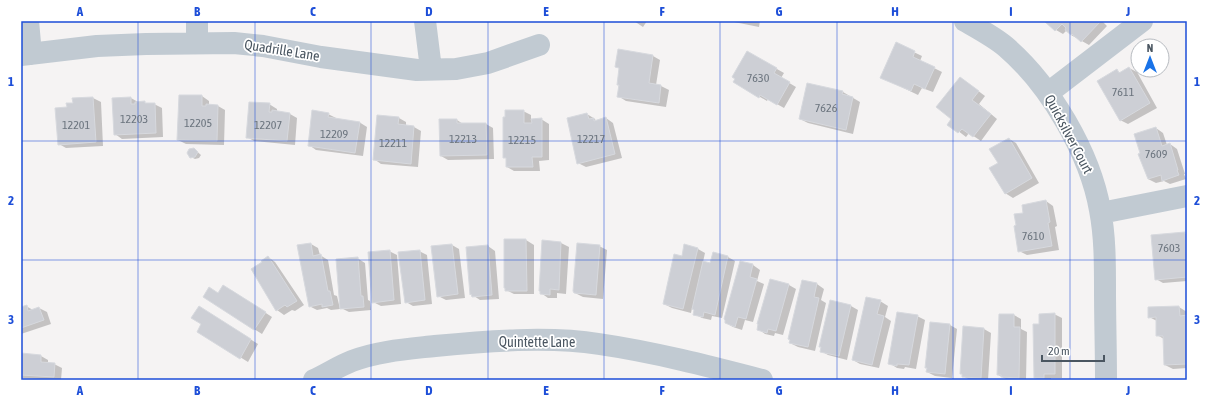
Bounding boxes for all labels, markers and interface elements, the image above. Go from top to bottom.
text: A [76,4,84,19]
text: B [194,4,201,19]
text: C [310,4,316,19]
text: D [425,4,433,19]
text: E [543,4,549,19]
text: F [659,4,665,19]
text: G [776,4,783,19]
text: H [891,4,899,19]
text: I [1009,4,1013,19]
text: J [1125,4,1130,19]
street label: Quadrille Lane [243,36,321,64]
north arrow [1130,38,1170,78]
text: N [1147,42,1153,54]
house number: 7630 [747,71,770,85]
text: 1 [8,74,14,89]
text: 1 [1194,74,1200,89]
house number: 7611 [1112,85,1135,99]
street label: Quicksilver Court [1042,92,1096,176]
house number: 7626 [815,101,838,115]
house number: 12203 [120,112,148,126]
house number: 12205 [184,116,212,130]
house number: 12201 [62,118,90,132]
house number: 12207 [254,118,282,132]
house number: 12209 [320,127,348,141]
house number: 12213 [449,132,477,146]
house number: 12217 [577,132,605,146]
house number: 12215 [508,133,536,147]
house number: 12211 [379,136,407,150]
house number: 7609 [1145,147,1168,161]
text: 2 [8,193,14,208]
text: 2 [1194,193,1200,208]
house number: 7610 [1022,229,1045,243]
house number: 7603 [1158,241,1180,255]
text: 3 [8,312,14,327]
text: 3 [1194,312,1200,327]
street label: Quintette Lane [499,334,575,350]
scale bar [1042,337,1104,363]
text: 20 m [1048,344,1070,358]
text: A [76,383,84,398]
text: B [194,383,201,398]
text: C [310,383,316,398]
text: D [425,383,433,398]
text: E [543,383,549,398]
text: F [659,383,665,398]
text: G [776,383,783,398]
text: H [891,383,899,398]
text: I [1009,383,1013,398]
text: J [1125,383,1130,398]

